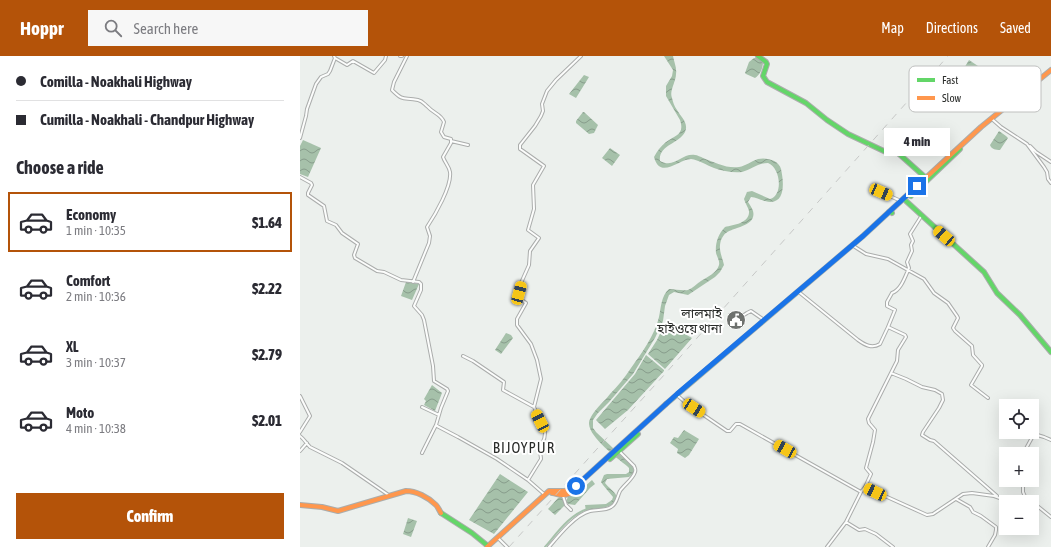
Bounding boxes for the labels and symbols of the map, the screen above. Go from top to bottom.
legend [909,66,1041,112]
text: Fast [942,74,958,86]
text: Slow [942,92,961,104]
callout: 4 min [884,128,950,156]
route end [908,177,926,195]
car [868,182,894,202]
car [931,224,957,248]
car [510,280,528,306]
place label: লালমাই হাইওয়ে থানা [656,306,723,336]
public building icon: লালমাই হাইওয়ে থানা [725,309,747,331]
car [681,396,707,420]
car [529,408,551,434]
car [772,438,798,460]
district label: BIJOYPUR [493,439,555,456]
route start [567,477,585,495]
car [862,481,888,503]

